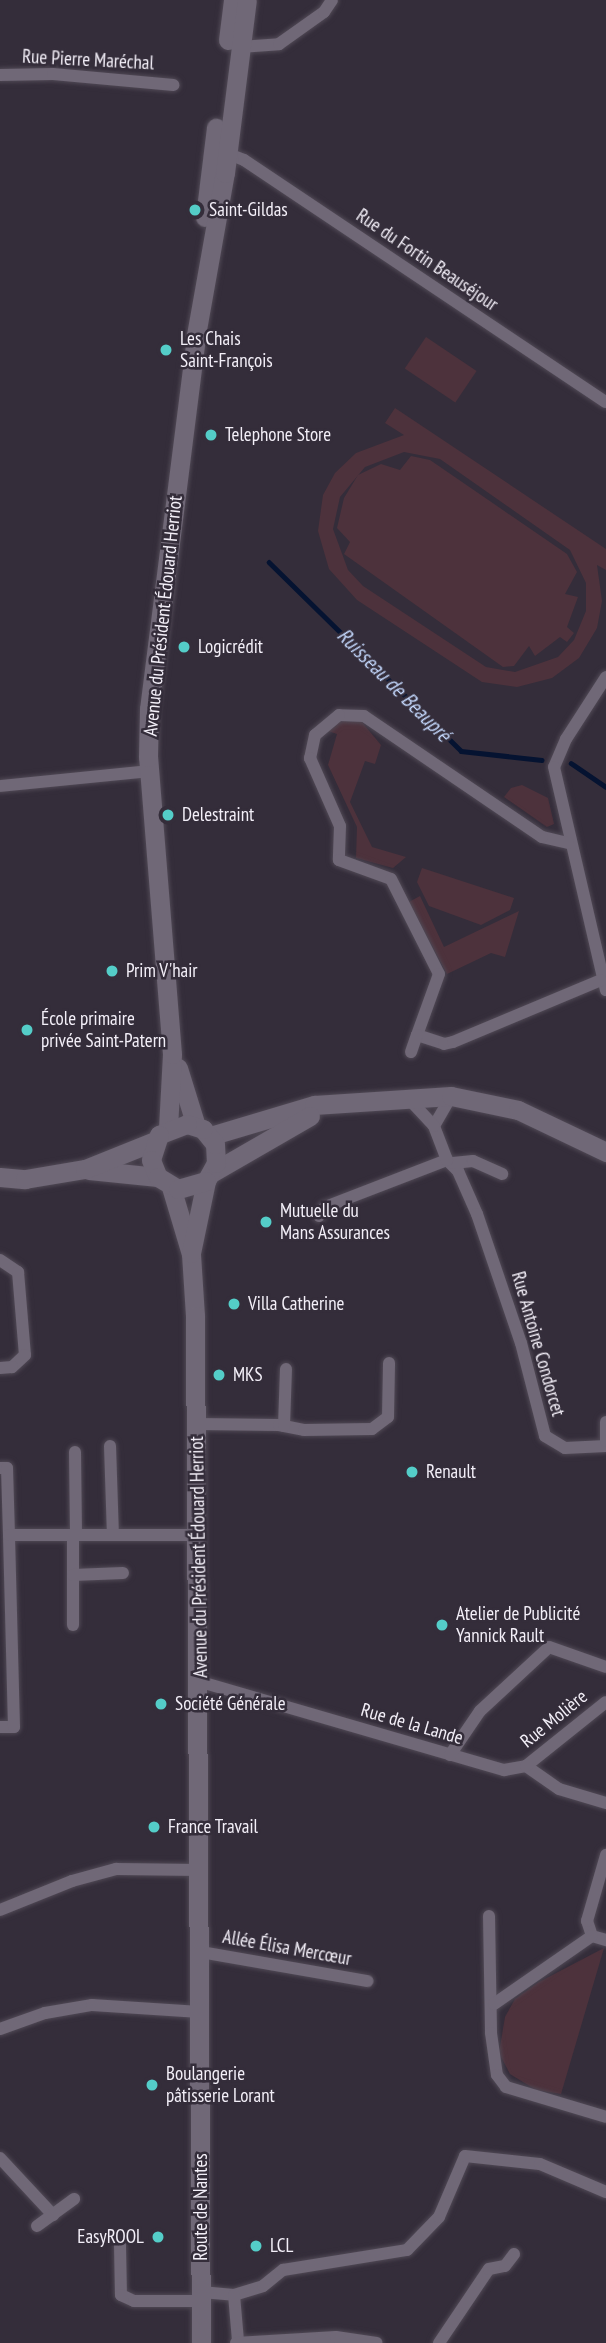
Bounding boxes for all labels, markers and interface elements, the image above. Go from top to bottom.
street label: Rue Pierre Maréchal [22,45,154,75]
place label: Saint-Gildas [209,199,288,221]
marker: Saint-Gildas [187,202,203,218]
street label: Rue du Fortin Beauséjour [352,204,502,316]
place label: Les Chais Saint-François [180,328,273,372]
marker: Les Chais Saint-François [158,342,174,358]
place label: Telephone Store [225,424,331,446]
marker: Telephone Store [203,427,219,443]
street label: Avenue du Président Édouard Herriot [139,495,187,737]
water label: Ruisseau de Beaupré [332,623,456,747]
place label: Logicrédit [198,636,263,658]
marker: Logicrédit [176,639,192,655]
place label: Delestraint [182,804,254,826]
marker: Delestraint [160,807,176,823]
place label: Prim V'hair [126,960,198,982]
marker: Prim V'hair [104,963,120,979]
place label: École primaire privée Saint-Patern [41,1008,166,1052]
marker: École primaire privée Saint-Patern [19,1022,35,1038]
place label: Mutuelle du Mans Assurances [280,1200,390,1244]
marker: Mutuelle du Mans Assurances [258,1214,274,1230]
street label: Rue Antoine Condorcet [506,1269,570,1419]
place label: Villa Catherine [248,1293,344,1315]
marker: Villa Catherine [226,1296,242,1312]
place label: MKS [233,1364,263,1386]
marker: MKS [211,1367,227,1383]
street label: Avenue du Président Édouard Herriot [185,1436,213,1678]
place label: Renault [426,1461,476,1483]
marker: Renault [404,1464,420,1480]
place label: Atelier de Publicité Yannick Rault [456,1603,580,1647]
marker: Atelier de Publicité Yannick Rault [434,1617,450,1633]
street label: Rue Molière [516,1685,592,1753]
place label: Société Générale [175,1693,285,1715]
marker: Société Générale [153,1696,169,1712]
street label: Rue de la Lande [358,1699,466,1749]
place label: France Travail [168,1816,259,1838]
marker: France Travail [146,1819,162,1835]
street label: Allée Élisa Mercœur [221,1925,353,1971]
place label: Boulangerie pâtisserie Lorant [166,2063,275,2107]
marker: Boulangerie pâtisserie Lorant [144,2077,160,2093]
street label: Route de Nantes [190,2153,212,2261]
place label: EasyROOL [77,2226,144,2248]
marker: EasyROOL [150,2229,166,2245]
place label: LCL [270,2235,293,2257]
marker: LCL [248,2238,264,2254]

